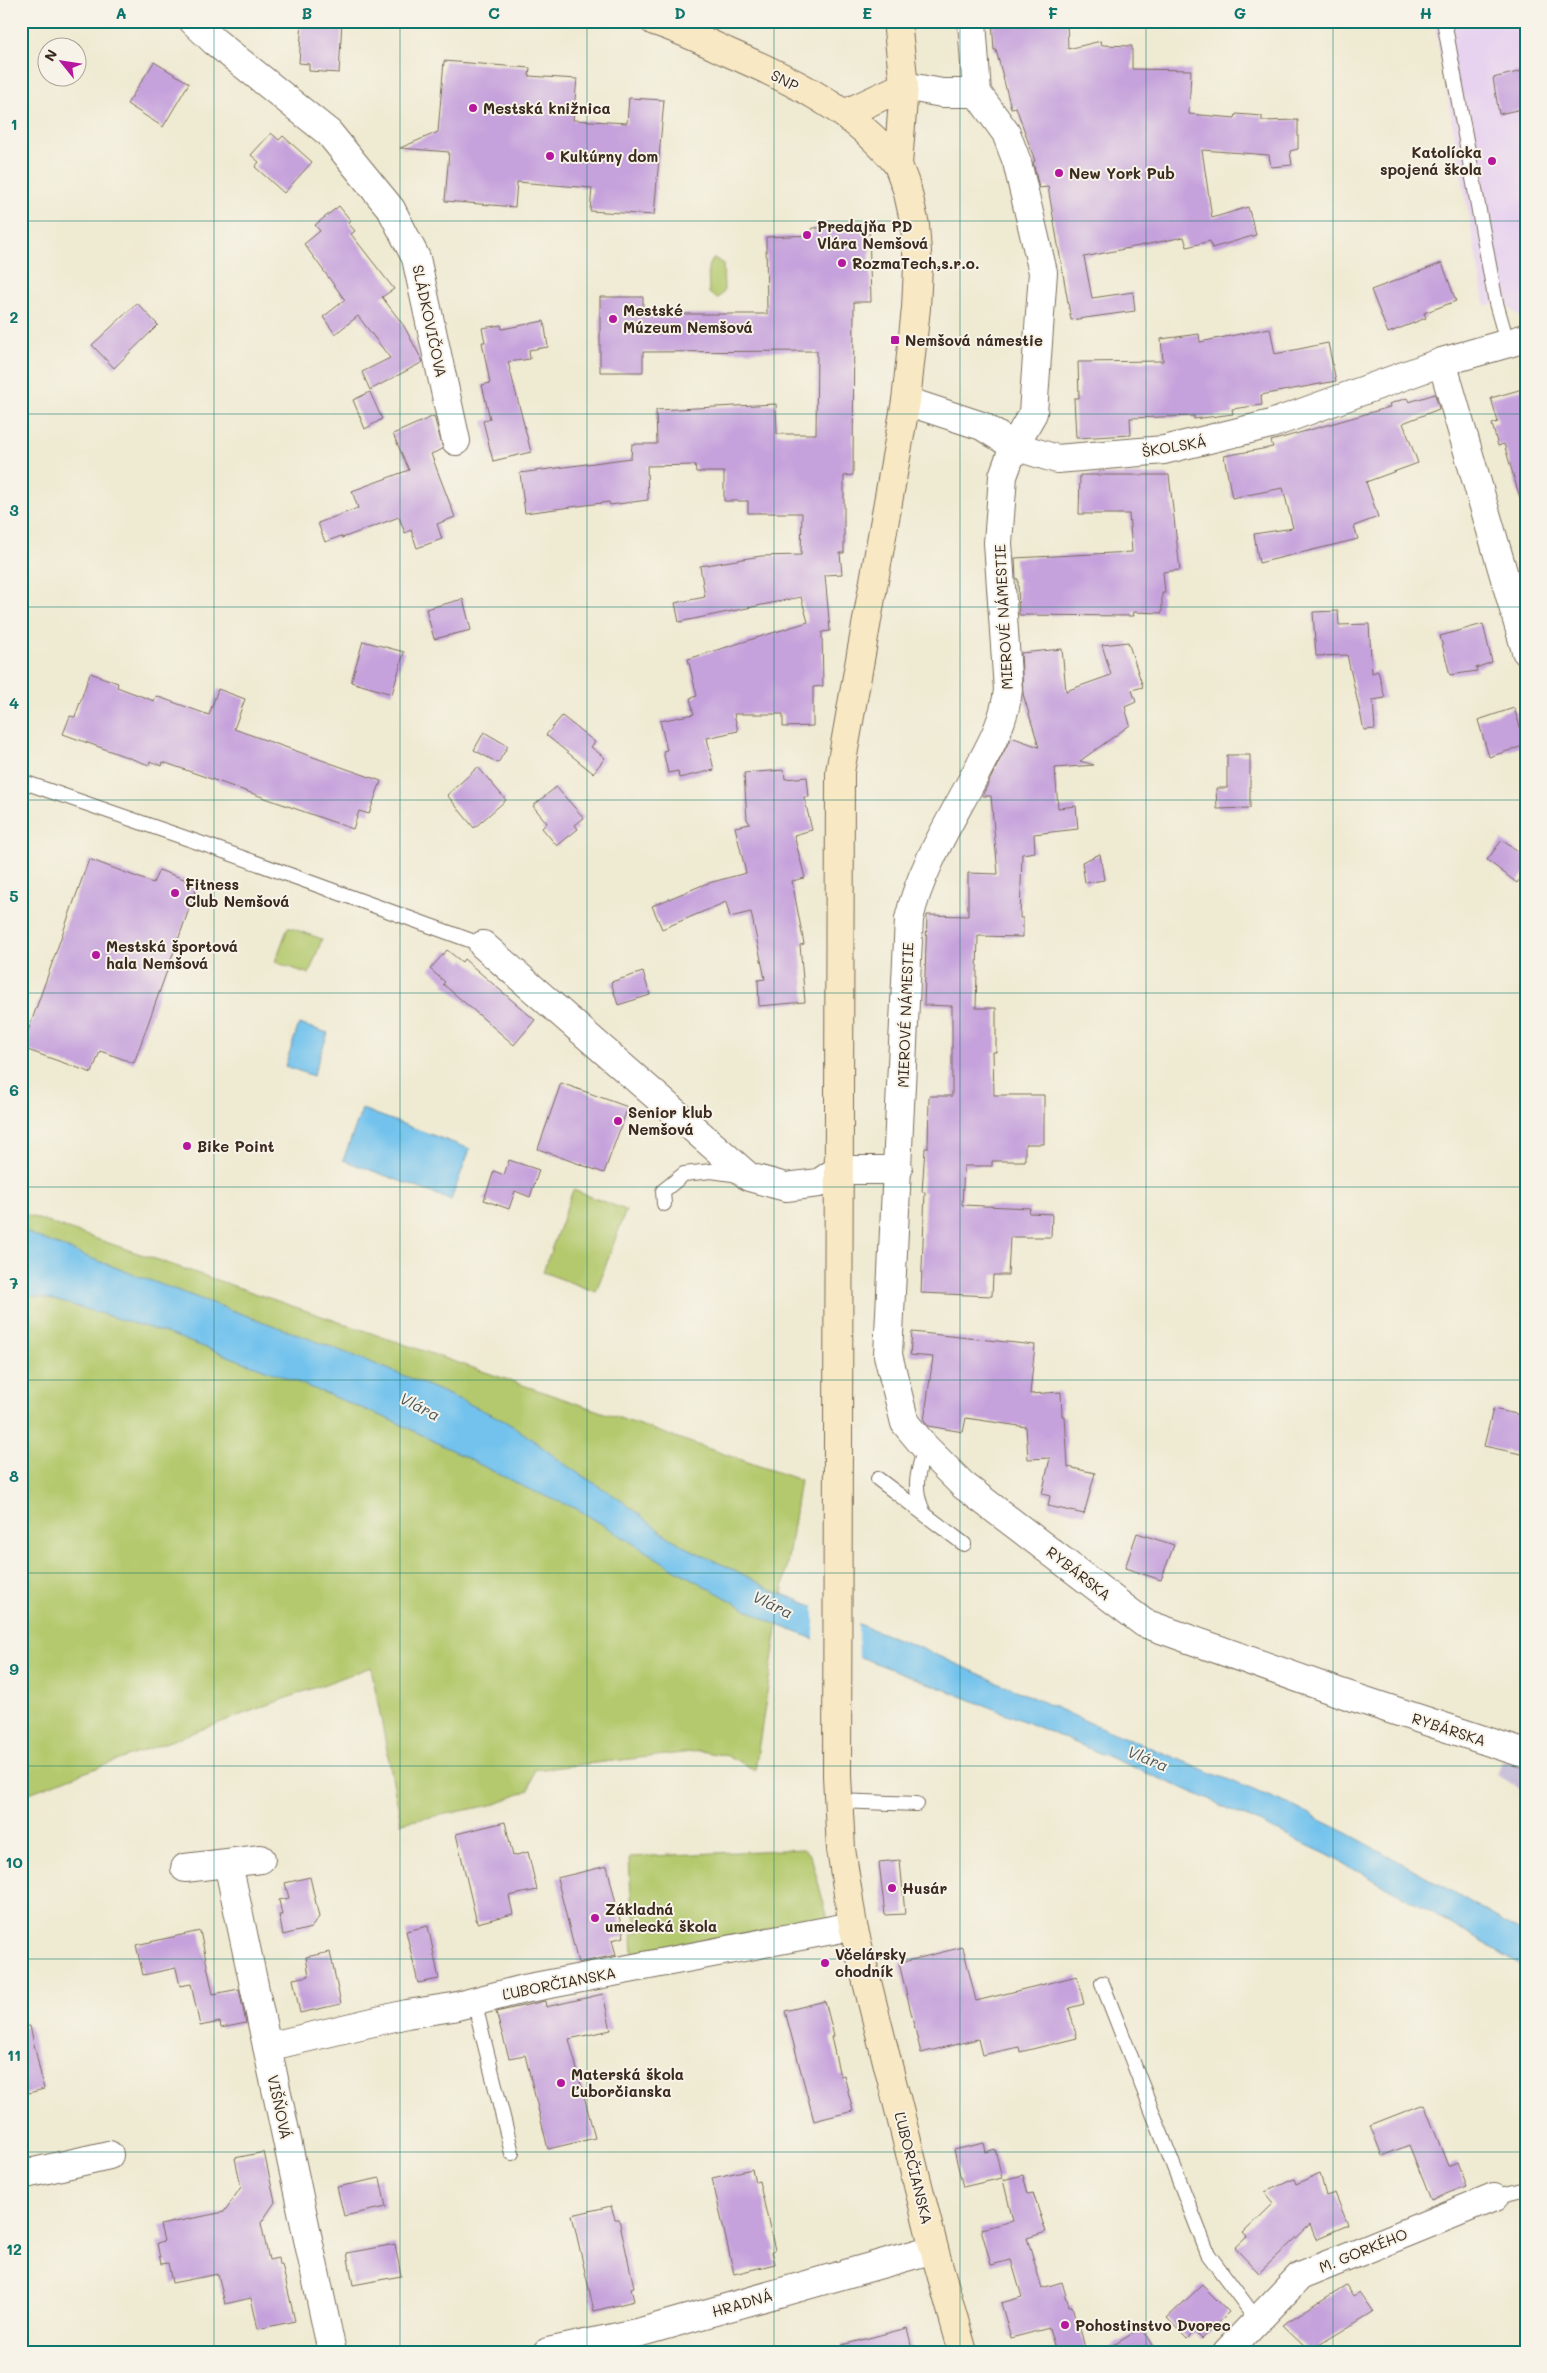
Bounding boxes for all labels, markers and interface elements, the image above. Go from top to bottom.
text: A [115,2,127,23]
text: B [302,2,312,23]
text: C [488,2,500,23]
text: D [674,2,686,23]
text: E [862,2,872,23]
text: F [1048,2,1058,23]
text: G [1234,2,1246,23]
text: H [1420,2,1432,23]
north arrow [38,38,88,88]
text: N [39,46,61,65]
street label: SNP [768,65,802,95]
place label: Mestská knižnica [483,98,611,118]
marker: Mestská knižnica [467,102,479,114]
text: 1 [10,113,18,134]
place label: Katolícka spojená škola [1380,142,1482,179]
place label: Kultúrny dom [560,146,658,166]
marker: Kultúrny dom [544,150,556,162]
marker: Katolícka spojená škola [1486,155,1498,167]
place label: New York Pub [1069,163,1175,183]
marker: New York Pub [1053,167,1065,179]
place label: Predajňa PD Vlára Nemšová [817,216,928,253]
marker: Predajňa PD Vlára Nemšová [801,229,813,241]
place label: RozmaTech,s.r.o. [852,253,980,273]
marker: RozmaTech,s.r.o. [836,257,848,269]
street label: SLÁDKOVIČOVA [408,263,452,379]
place label: Mestské Múzeum Nemšová [623,300,753,337]
text: 2 [10,306,19,327]
marker: Mestské Múzeum Nemšová [607,313,619,325]
place label: Nemšová námestie [905,330,1043,350]
marker: Nemšová námestie [889,334,901,346]
street label: ŠKOLSKÁ [1140,430,1208,462]
text: 3 [9,499,19,520]
street label: MIEROVÉ NÁMESTIE [989,543,1017,690]
text: 4 [9,692,19,713]
place label: Fitness Club Nemšová [185,874,289,911]
text: 5 [9,885,19,906]
marker: Fitness Club Nemšová [169,887,181,899]
place label: Mestská športová hala Nemšová [106,936,238,973]
street label: MIEROVÉ NÁMESTIE [892,941,918,1088]
marker: Mestská športová hala Nemšová [90,949,102,961]
text: 6 [9,1079,19,1100]
place label: Senior klub Nemšová [628,1102,713,1139]
marker: Senior klub Nemšová [612,1115,624,1127]
place label: Bike Point [197,1136,275,1156]
marker: Bike Point [181,1140,193,1152]
text: 7 [10,1272,19,1293]
water label: Vlára [396,1387,444,1425]
text: 8 [9,1465,19,1486]
street label: RYBÁRSKA [1043,1542,1115,1604]
water label: Vlára [749,1585,797,1623]
text: 9 [9,1658,19,1679]
street label: RYBÁRSKA [1409,1708,1489,1750]
water label: Vlára [1124,1740,1172,1776]
text: 10 [5,1851,23,1872]
place label: Husár [902,1878,947,1898]
marker: Husár [886,1882,898,1894]
place label: Základná umelecká škola [605,1899,717,1936]
marker: Základná umelecká škola [589,1912,601,1924]
place label: Včelársky chodník [835,1944,907,1981]
marker: Včelársky chodník [819,1957,831,1969]
street label: ĽUBORČIANSKA [500,1962,618,2004]
text: 11 [7,2044,21,2065]
place label: Materská škola Ľuborčianska [571,2064,684,2101]
street label: VIŠŇOVÁ [263,2073,297,2141]
marker: Materská škola Ľuborčianska [555,2077,567,2089]
street label: ĽUBORČIANSKA [890,2110,938,2226]
street label: M. GORKÉHO [1316,2223,1410,2277]
text: 12 [6,2238,22,2259]
street label: HRADNÁ [709,2285,775,2321]
place label: Pohostinstvo Dvorec [1075,2315,1231,2335]
marker: Pohostinstvo Dvorec [1059,2319,1071,2331]

